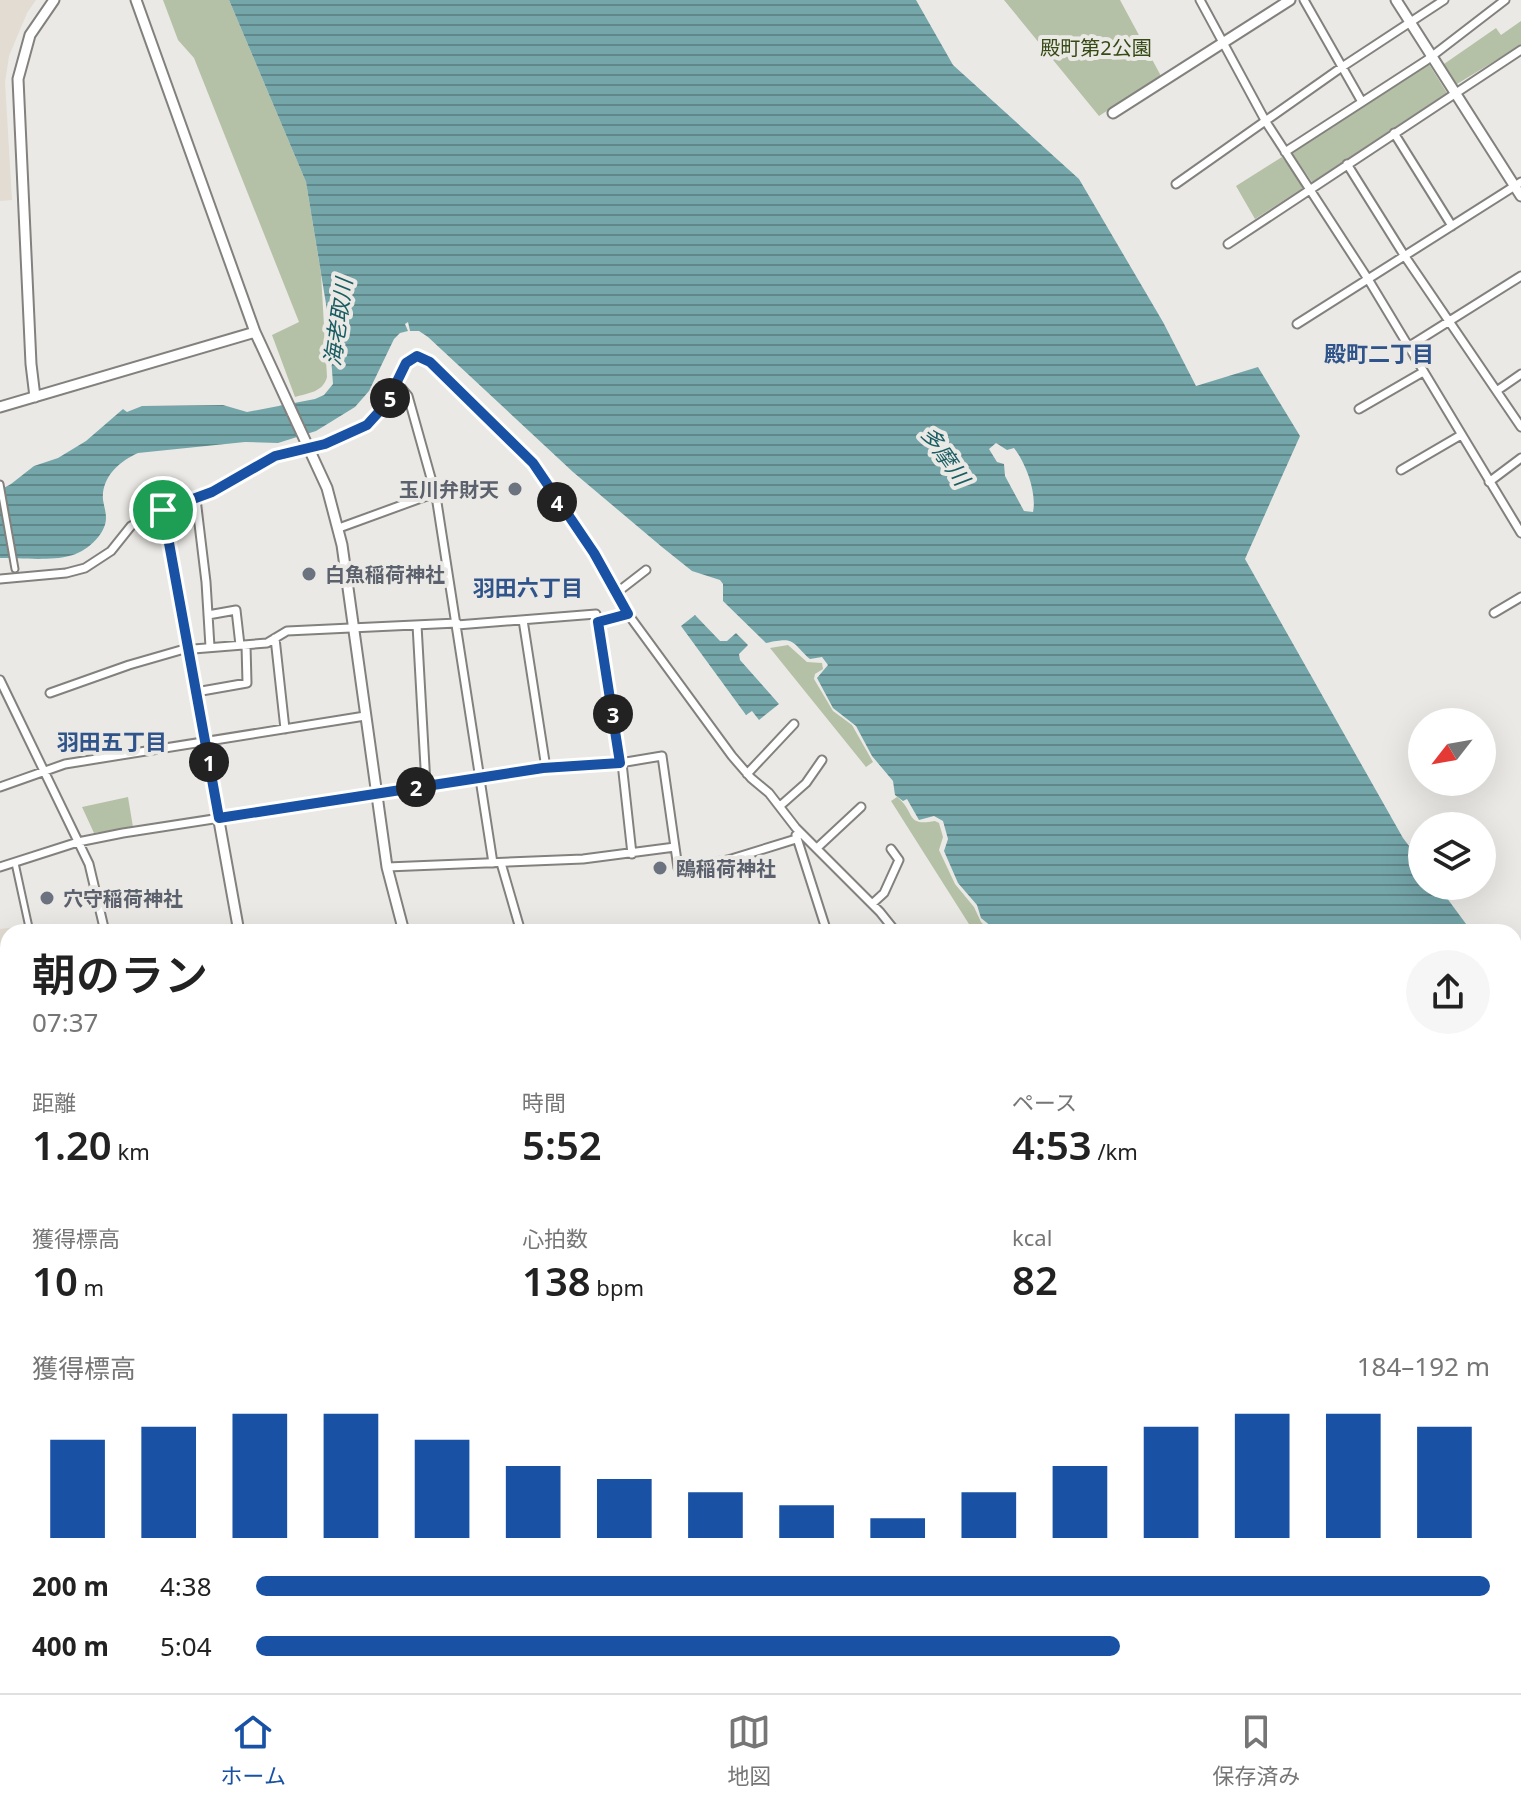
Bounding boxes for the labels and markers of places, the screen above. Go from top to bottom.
pin: 5 [370,378,410,418]
pin [129,476,197,544]
place label: 玉川弁財天 [399,476,499,503]
marker: 玉川弁財天 [506,480,524,498]
pin: 4 [537,482,577,522]
place label: 白魚稲荷神社 [325,561,445,588]
marker: 白魚稲荷神社 [300,565,318,583]
pin: 3 [593,694,633,734]
pin: 1 [189,742,229,782]
pin: 2 [396,767,436,807]
place label: 鴎稲荷神社 [676,855,776,882]
marker: 鴎稲荷神社 [651,859,669,877]
place label: 穴守稲荷神社 [63,885,183,912]
marker: 穴守稲荷神社 [38,889,56,907]

